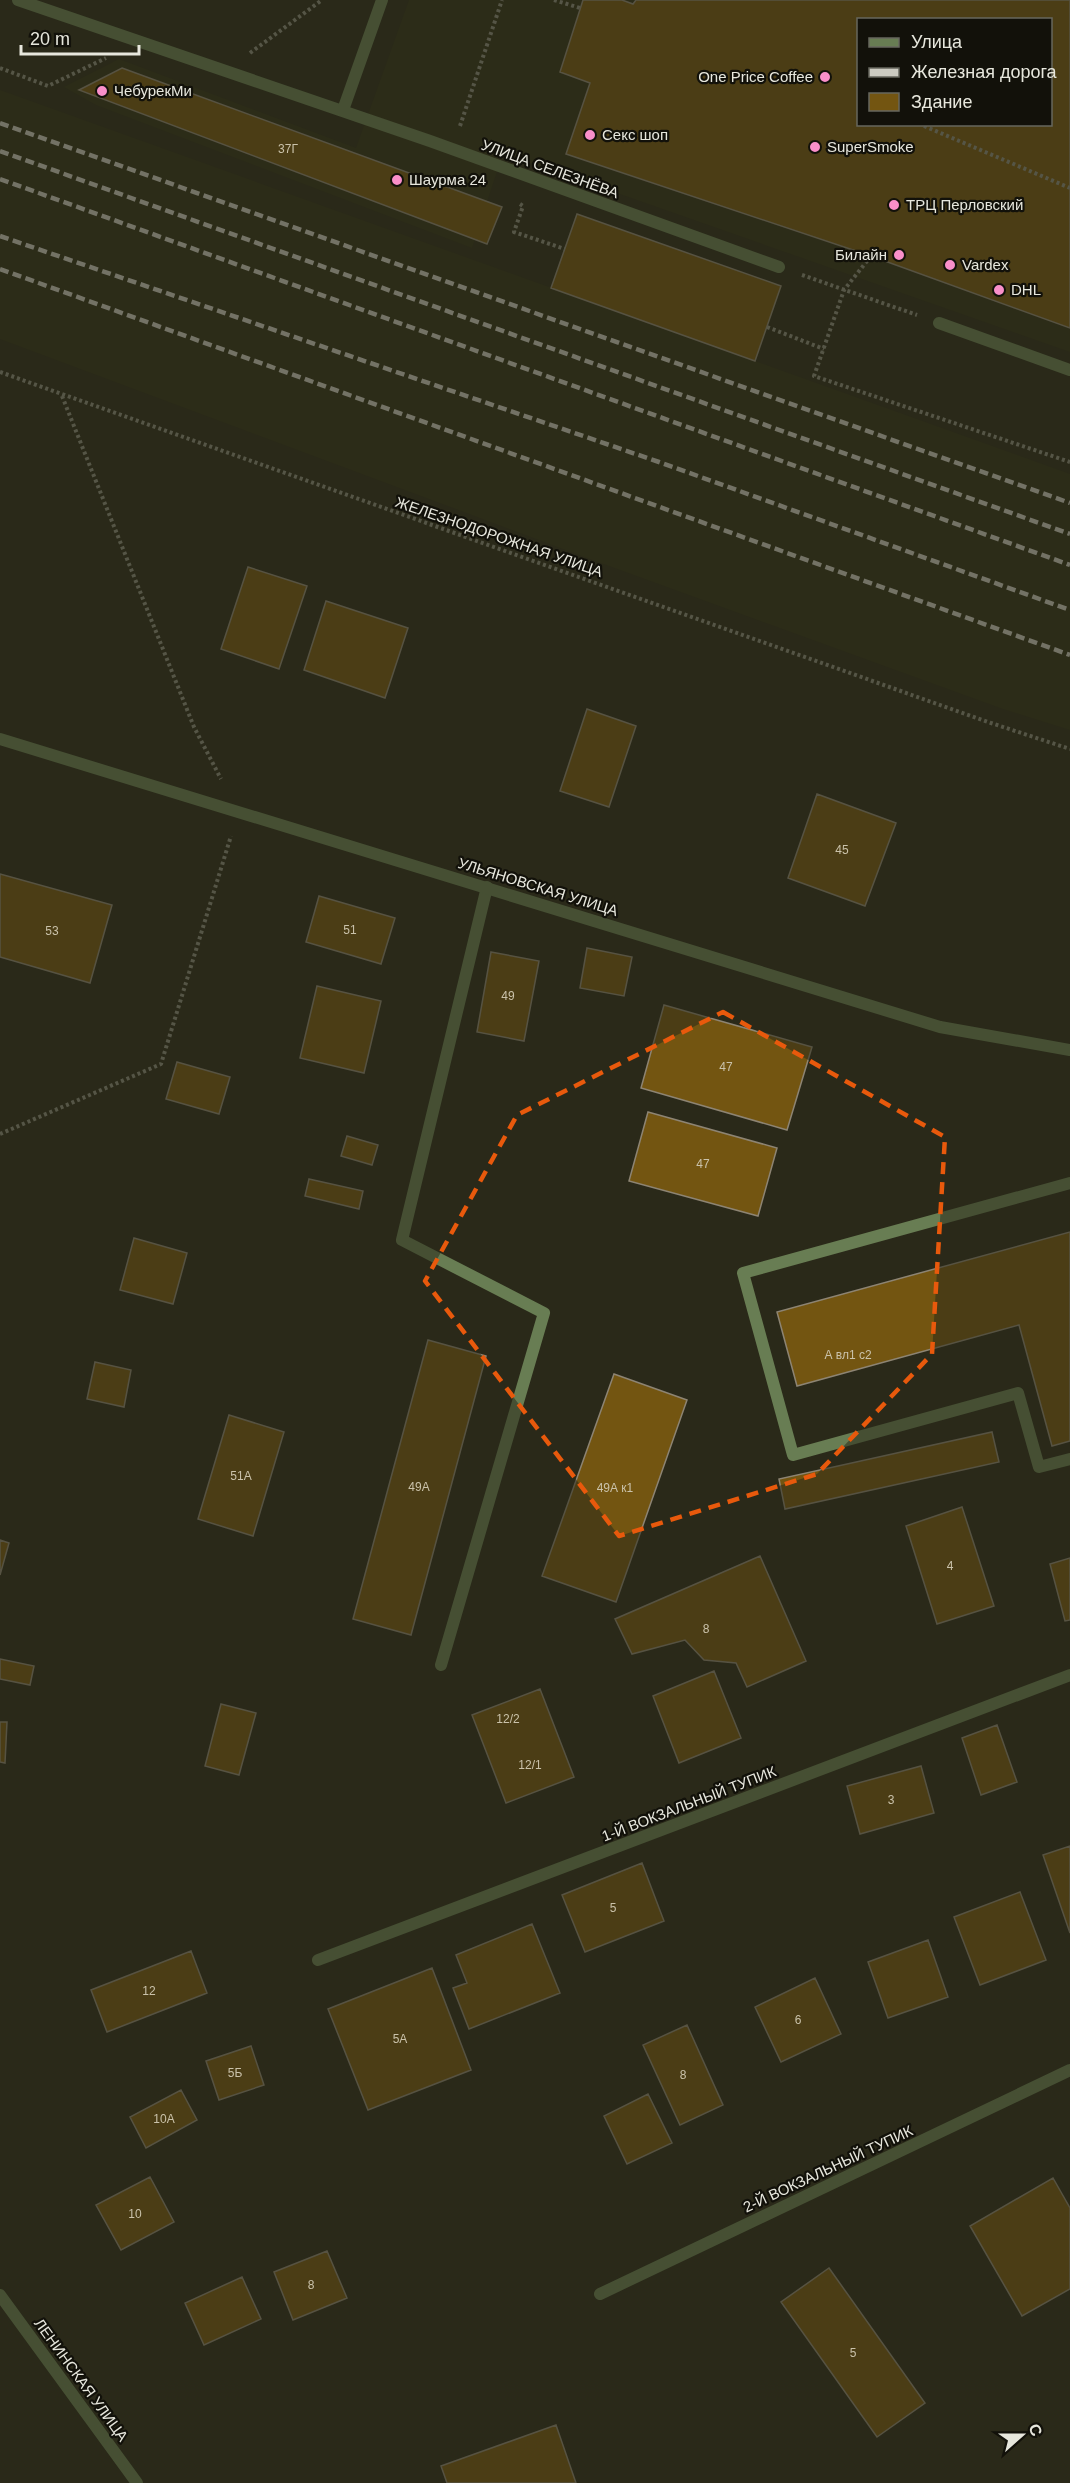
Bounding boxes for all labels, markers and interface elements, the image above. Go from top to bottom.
scale bar [21,18,140,56]
legend [857,18,1052,126]
text: 20 m [30,29,70,49]
text: Улица [911,32,963,52]
text: Железная дорога [911,62,1058,82]
place label: One Price Coffee [698,68,813,85]
marker: One Price Coffee [818,70,832,84]
place label: ЧебурекМи [114,82,192,99]
marker: ЧебурекМи [95,84,109,98]
text: Здание [911,92,972,112]
place label: Секс шоп [602,126,668,143]
marker: Секс шоп [583,128,597,142]
street label: УЛИЦА СЕЛЕЗНЁВА [479,136,621,201]
place label: SuperSmoke [827,138,914,155]
marker: SuperSmoke [808,140,822,154]
house number: 37Г [278,142,298,156]
place label: Шаурма 24 [409,171,486,188]
marker: Шаурма 24 [390,173,404,187]
place label: ТРЦ Перловский [906,196,1023,213]
marker: ТРЦ Перловский [887,198,901,212]
place label: Билайн [835,246,887,263]
marker: Билайн [892,248,906,262]
place label: Vardex [962,256,1009,273]
marker: Vardex [943,258,957,272]
place label: DHL [1011,281,1041,298]
marker: DHL [992,283,1006,297]
street label: ЖЕЛЕЗНОДОРОЖНАЯ УЛИЦА [393,493,605,580]
house number: 45 [835,843,849,857]
street label: УЛЬЯНОВСКАЯ УЛИЦА [456,854,620,919]
house number: 51 [343,923,357,937]
house number: 53 [45,924,59,938]
house number: 49 [501,989,515,1003]
house number: 47 [719,1060,733,1074]
house number: 47 [696,1157,710,1171]
house number: А вл1 с2 [824,1348,872,1362]
house number: 51А [230,1469,252,1483]
house number: 49А [408,1480,430,1494]
house number: 49А к1 [597,1481,634,1495]
house number: 4 [947,1559,954,1573]
house number: 8 [703,1622,710,1636]
house number: 12/2 [496,1712,520,1726]
house number: 12/1 [518,1758,542,1772]
street label: 1-Й ВОКЗАЛЬНЫЙ ТУПИК [599,1762,779,1845]
house number: 3 [888,1793,895,1807]
house number: 5 [610,1901,617,1915]
house number: 12 [142,1984,156,1998]
house number: 6 [795,2013,802,2027]
house number: 5A [393,2032,407,2046]
house number: 5Б [228,2066,242,2080]
house number: 8 [680,2068,687,2082]
house number: 10А [153,2112,175,2126]
street label: 2-Й ВОКЗАЛЬНЫЙ ТУПИК [740,2122,916,2215]
house number: 10 [128,2207,142,2221]
house number: 8 [308,2278,315,2292]
street label: ЛЕНИНСКАЯ УЛИЦА [31,2315,132,2444]
house number: 5 [850,2346,857,2360]
north arrow [992,2405,1052,2465]
text: С [1026,2421,1046,2439]

